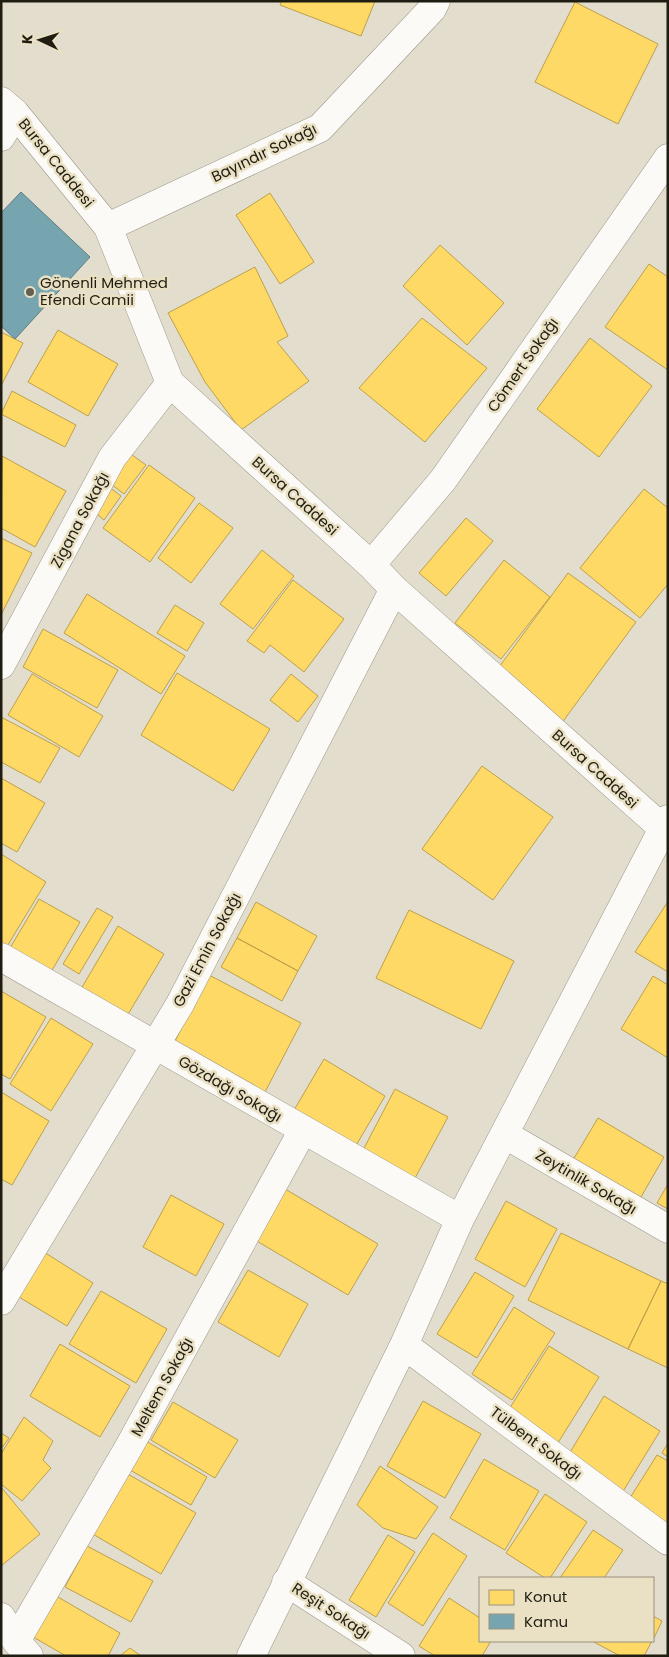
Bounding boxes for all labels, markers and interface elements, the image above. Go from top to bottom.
north arrow [15,15,65,65]
text: K [17,33,37,45]
street label: Bursa Caddesi [14,114,99,212]
street label: Bayındır Sokağı [208,118,320,187]
place label: Gönenli Mehmed Efendi Camii [40,272,168,310]
marker: Gönenli Mehmed Efendi Camii [24,286,36,298]
street label: Cömert Sokağı [482,313,563,416]
street label: Bursa Caddesi [248,451,343,540]
street label: Zigana Sokağı [45,468,114,571]
street label: Bursa Caddesi [548,724,643,813]
street label: Gazi Emin Sokağı [168,889,246,1011]
street label: Gözdağı Sokağı [175,1050,286,1127]
street label: Zeytinlik Sokağı [532,1144,641,1219]
street label: Meltem Sokağı [126,1333,197,1440]
street label: Tülbent Sokağı [486,1401,587,1484]
street label: Reşit Sokağı [288,1577,375,1644]
legend [479,1577,654,1642]
text: Konut [524,1586,567,1607]
text: Kamu [524,1611,568,1632]

